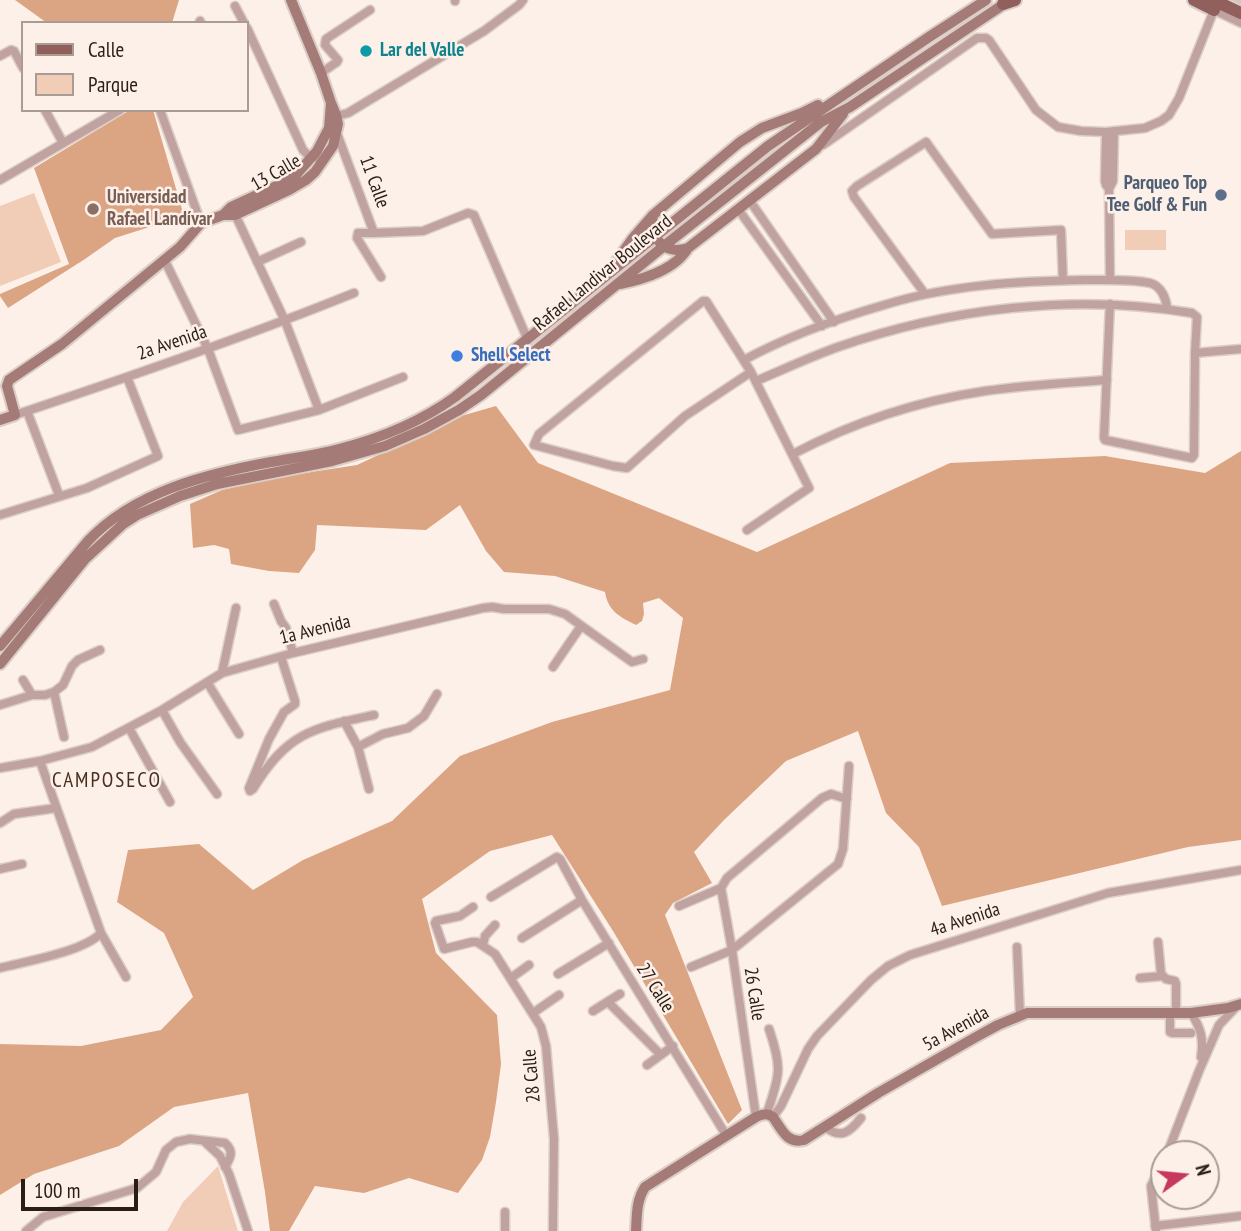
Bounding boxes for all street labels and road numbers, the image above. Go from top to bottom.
street label: 13 Calle [247,150,305,196]
street label: 11 Calle [354,153,394,211]
street label: Rafael Landivar Boulevard [529,210,677,336]
street label: 2a Avenida [134,320,210,366]
street label: 1a Avenida [277,610,353,650]
street label: 4a Avenida [927,898,1003,942]
street label: 27 Calle [631,959,679,1017]
street label: 26 Calle [739,966,769,1022]
street label: 5a Avenida [919,1002,993,1056]
street label: 28 Calle [518,1048,546,1104]

